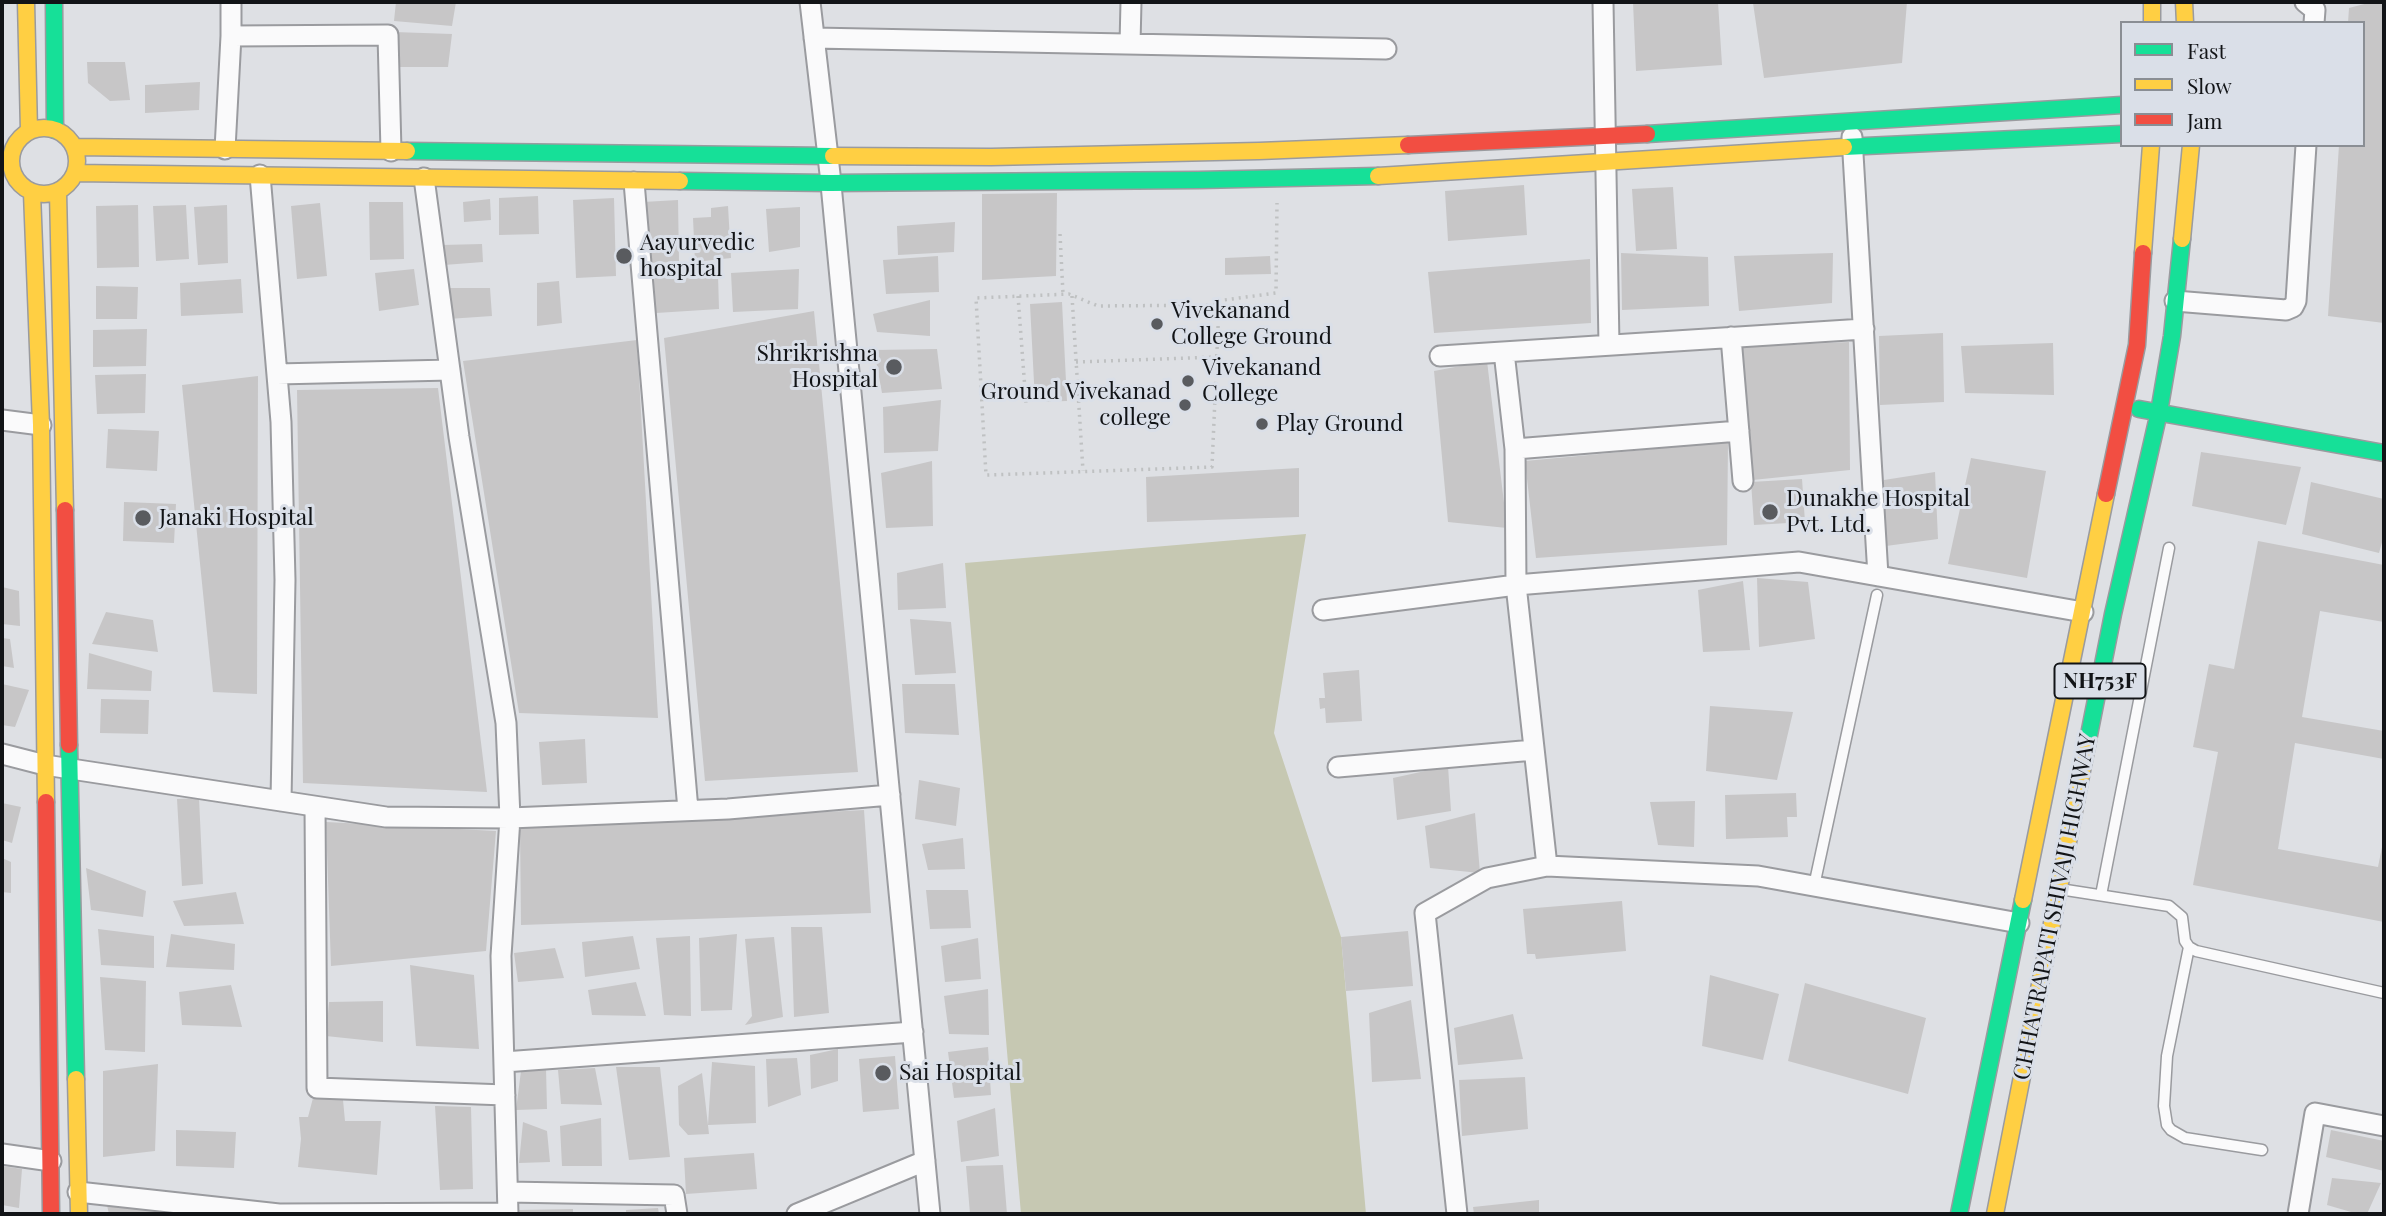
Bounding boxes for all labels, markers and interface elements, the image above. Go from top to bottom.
legend [2120,21,2365,147]
text: Fast [2187,36,2226,64]
text: Slow [2187,71,2232,99]
text: Jam [2187,106,2223,134]
place label: Aayurvedic hospital [640,229,755,283]
marker: Aayurvedic hospital [614,246,634,266]
place label: Vivekanand College Ground [1171,297,1332,351]
marker: Vivekanand College Ground [1149,316,1165,332]
place label: Shrikrishna Hospital [756,340,878,394]
place label: Vivekanand College [1202,354,1321,408]
marker: Shrikrishna Hospital [884,357,904,377]
marker: Vivekanand College [1180,373,1196,389]
place label: Ground Vivekanad college [981,378,1171,432]
marker: Ground Vivekanad college [1177,397,1193,413]
place label: Play Ground [1276,410,1403,438]
marker: Play Ground [1254,416,1270,432]
place label: Dunakhe Hospital Pvt. Ltd. [1786,485,1970,539]
marker: Dunakhe Hospital Pvt. Ltd. [1760,502,1780,522]
place label: Janaki Hospital [159,504,314,532]
marker: Janaki Hospital [133,508,153,528]
road number: NH753F [2054,664,2146,698]
street label: CHHATRAPATI SHIVAJI HIGHWAY [2008,732,2102,1082]
place label: Sai Hospital [899,1059,1021,1087]
marker: Sai Hospital [873,1063,893,1083]

